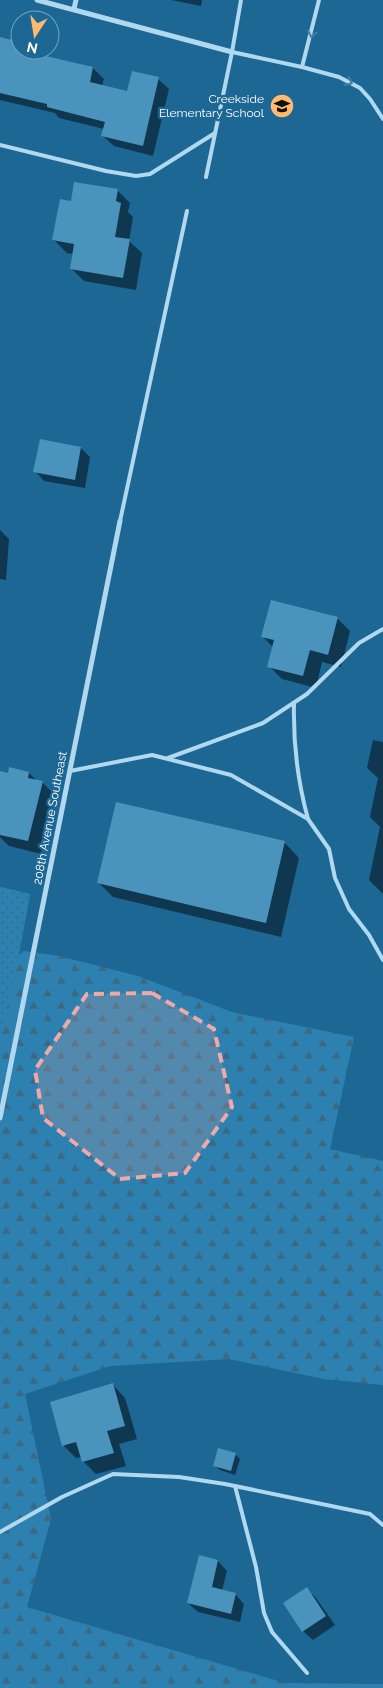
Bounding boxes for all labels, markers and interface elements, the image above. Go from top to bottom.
north arrow [10,10,60,60]
one-way arrow [307,29,318,38]
text: N [25,39,39,57]
one-way arrow [343,76,352,86]
place label: Creekside Elementary School [159,92,265,120]
school or university icon: Creekside Elementary School [269,93,295,119]
street label: 208th Avenue Southeast [30,750,70,886]

